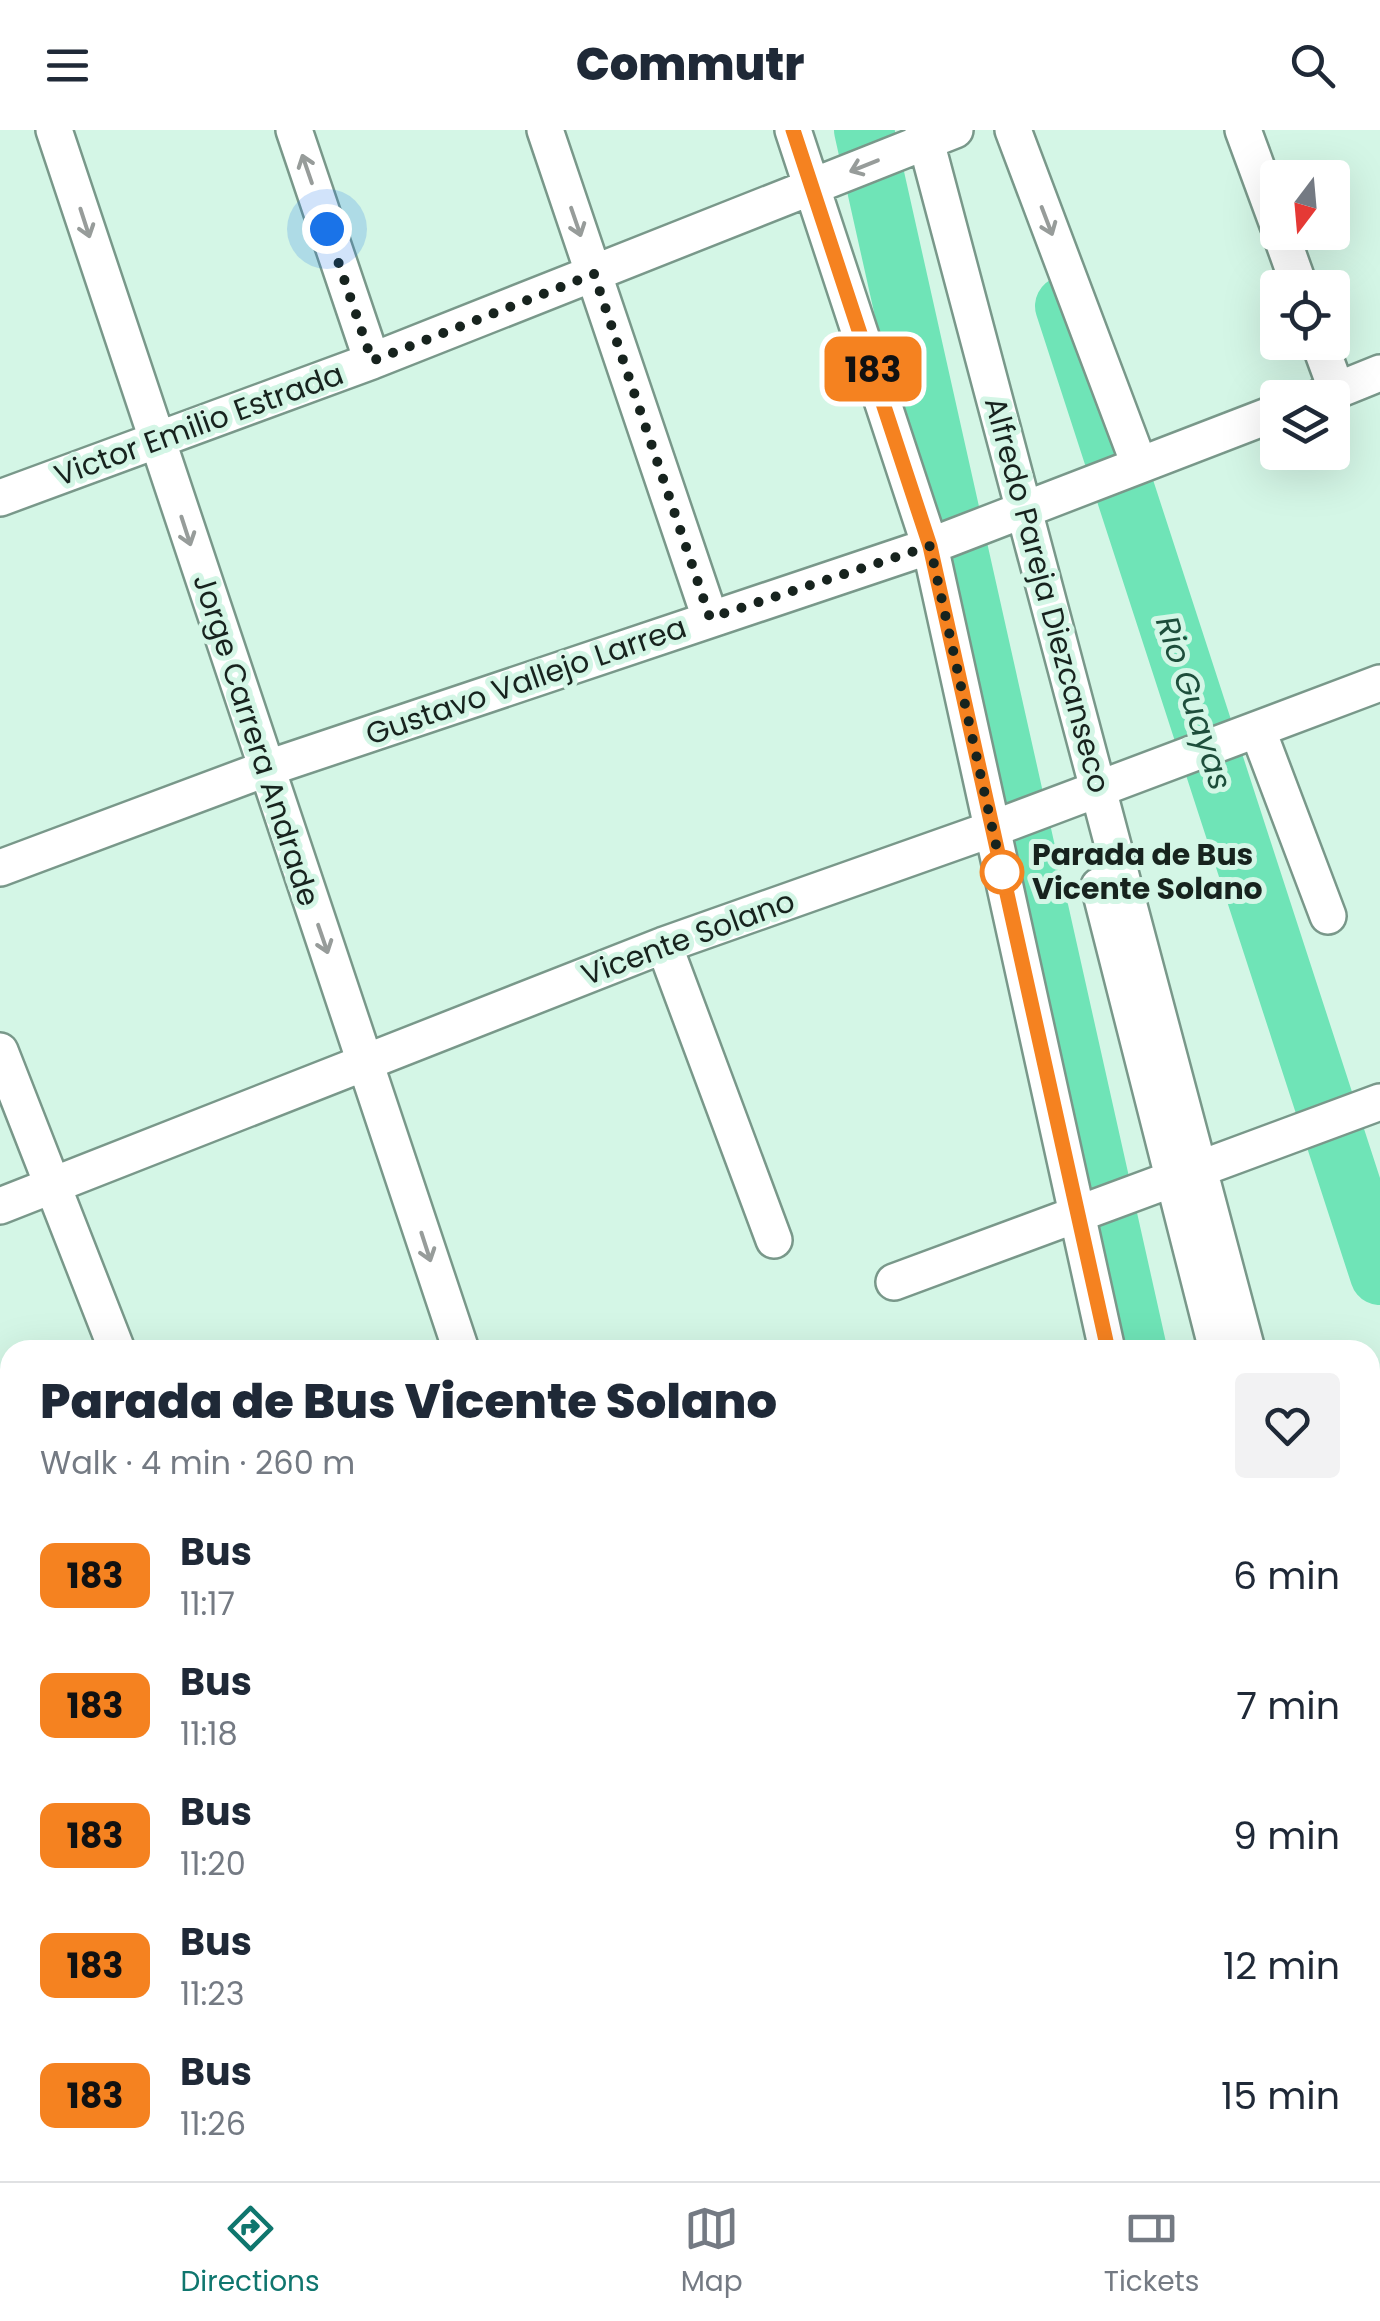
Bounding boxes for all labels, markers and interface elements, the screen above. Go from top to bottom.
text: Commutr [576,33,804,96]
icon: menu [40,38,95,93]
icon: search [1285,38,1340,93]
one-way arrow [297,155,315,186]
one-way arrow [850,158,881,176]
north arrow [1260,160,1350,250]
map controls [1260,160,1350,470]
your location [302,204,352,254]
one-way arrow [77,206,95,238]
one-way arrow [569,206,587,238]
one-way arrow [1040,206,1058,236]
button: locate [1260,270,1350,360]
line badge: 183 [816,336,930,402]
text: 183 [844,345,902,394]
street label: Victor Emilio Estrada [48,352,349,497]
button: layers [1260,380,1350,470]
street label: Alfredo Pareja Diezcanseco [974,392,1121,798]
one-way arrow [179,515,197,547]
street label: Jorge Carrera Andrade [182,568,331,912]
street label: Gustavo Vallejo Larrea [360,605,692,756]
water label: Rio Guayas [1145,610,1244,796]
place label: Parada de Bus Vicente Solano [1032,833,1263,910]
marker: Parada de Bus Vicente Solano [981,851,1023,893]
street label: Vicente Solano [575,879,800,996]
one-way arrow [315,923,333,955]
one-way arrow [419,1231,437,1263]
text: Parada de Bus Vicente Solano [40,1368,777,1435]
button: heart [1235,1373,1340,1478]
text: Walk · 4 min · 260 m [40,1440,355,1485]
text: Bus [180,1525,252,1578]
text: 6 min [1233,1549,1340,1602]
text: 183 [66,1551,124,1600]
text: 11:17 [180,1581,235,1626]
text: Bus [180,1655,252,1708]
text: 7 min [1236,1679,1340,1732]
text: 183 [66,1681,124,1730]
text: 11:18 [180,1711,238,1756]
text: Bus [180,1785,252,1838]
text: 9 min [1233,1809,1340,1862]
text: 183 [66,1811,124,1860]
text: 11:20 [180,1841,246,1886]
text: Bus [180,1915,252,1968]
text: 12 min [1223,1939,1340,1992]
text: 183 [66,1941,124,1990]
text: 11:23 [180,1971,245,2016]
text: Bus [180,2045,252,2098]
text: 15 min [1221,2069,1340,2122]
text: 183 [66,2071,124,2120]
text: 11:26 [180,2101,246,2146]
tab: Directions [181,2201,320,2303]
tab: Map [681,2201,743,2303]
tab: Tickets [1104,2201,1199,2303]

